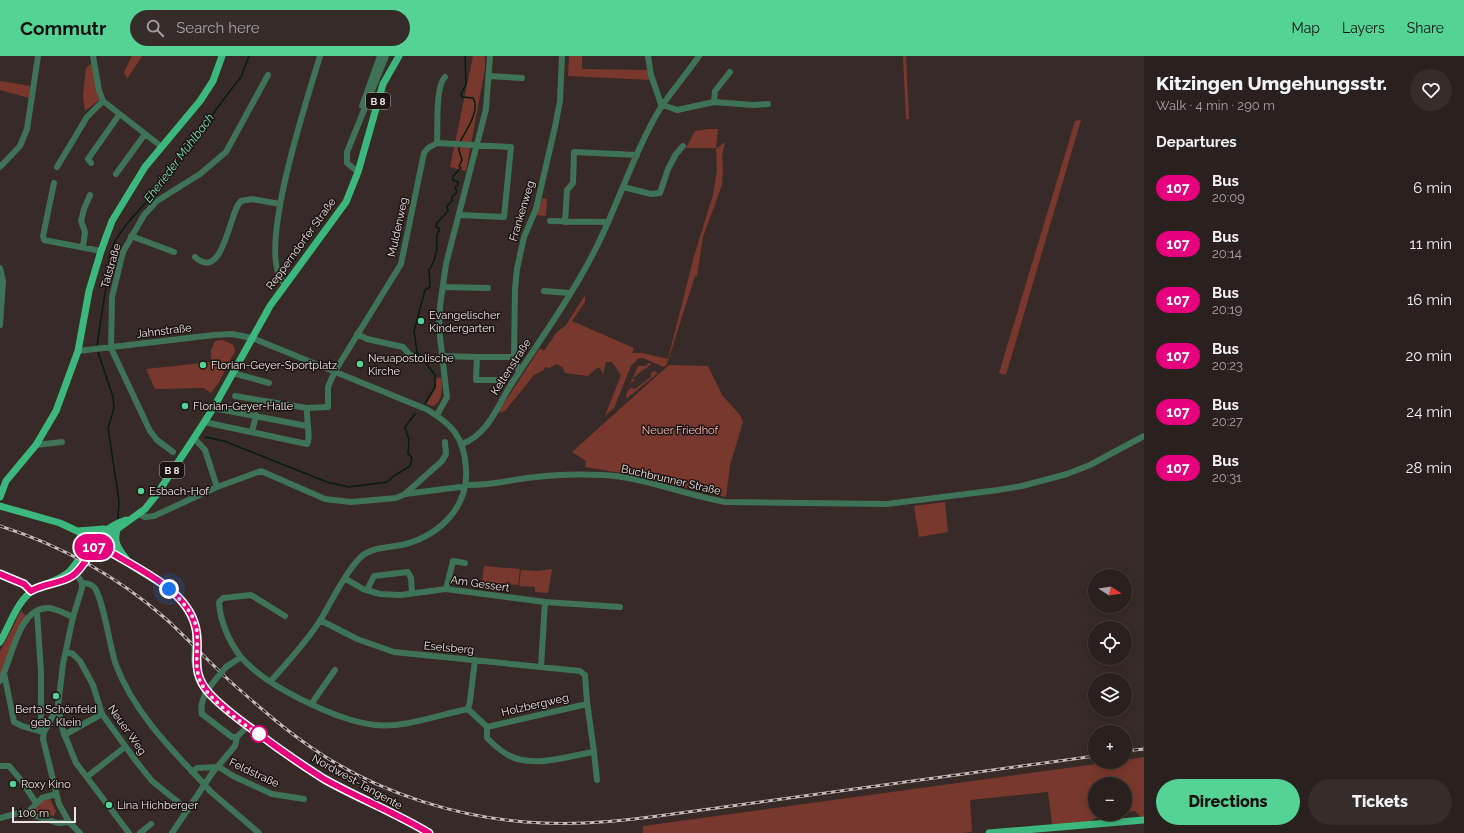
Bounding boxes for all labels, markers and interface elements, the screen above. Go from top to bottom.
search box [130,10,410,46]
text: Commutr [20,17,106,39]
icon: search [144,17,166,39]
text: Search here [176,19,260,37]
text: Map [1292,20,1320,36]
text: Layers [1342,20,1385,36]
text: Share [1407,20,1444,36]
button: heart [1410,69,1452,111]
text: Kitzingen Umgehungsstr. [1156,72,1387,94]
road number: B 8 [366,93,390,109]
text: Walk · 4 min · 290 m [1156,98,1275,113]
water label: Eherieder Mühlbach [141,111,217,205]
text: Departures [1156,133,1237,151]
text: Bus [1212,172,1239,190]
street label: Frankenweg [507,179,537,243]
text: 6 min [1413,179,1452,197]
text: 107 [1166,180,1190,196]
text: 20:09 [1212,190,1245,205]
street label: Repperndorfer Straße [263,195,339,292]
street label: Muldenweg [385,196,411,258]
text: Bus [1212,228,1239,246]
text: 11 min [1410,235,1452,253]
text: 107 [1166,236,1190,252]
street label: Talstraße [98,242,124,290]
text: 20:14 [1212,246,1242,261]
text: Bus [1212,284,1239,302]
text: 16 min [1407,291,1452,309]
text: 107 [1166,292,1190,308]
text: 20:19 [1212,302,1242,317]
place label: Evangelischer Kindergarten [429,309,500,335]
marker: Evangelischer Kindergarten [416,316,426,326]
street label: Jahnstraße [136,321,193,341]
street label: Keltenstraße [488,336,534,397]
text: Bus [1212,340,1239,358]
text: 20 min [1405,347,1452,365]
text: 107 [1166,348,1190,364]
place label: Neuapostolische Kirche [368,352,454,378]
text: 20:23 [1212,358,1243,373]
place label: Florian-Geyer-Sportplatz [211,359,338,372]
marker: Neuapostolische Kirche [355,359,365,369]
marker: Florian-Geyer-Sportplatz [198,360,208,370]
text: Bus [1212,396,1239,414]
place label: Florian-Geyer-Halle [193,400,294,413]
marker: Florian-Geyer-Halle [180,401,190,411]
text: 24 min [1406,403,1452,421]
text: 107 [1166,404,1190,420]
text: 20:27 [1212,414,1243,429]
park label: Neuer Friedhof [642,424,719,437]
text: Bus [1212,452,1239,470]
text: 28 min [1406,459,1452,477]
text: 107 [1166,460,1190,476]
road number: B 8 [160,462,184,478]
street label: Buchbrunner Straße [620,462,723,498]
text: 20:31 [1212,470,1242,485]
place label: Esbach-Hof [149,485,209,498]
marker: Esbach-Hof [136,486,146,496]
line badge: 107 [71,534,117,560]
text: 107 [82,539,106,555]
north arrow [1088,569,1132,613]
map controls [1088,569,1132,821]
street label: Am Gessert [450,573,511,595]
your location [159,579,179,599]
button: locate [1088,621,1132,665]
street label: Eselsberg [423,639,475,657]
button: layers [1088,673,1132,717]
marker: Berta Schönfeld geb. Klein [51,691,61,701]
street label: Holzbergweg [500,691,570,719]
place label: Berta Schönfeld geb. Klein [15,703,97,729]
street label: Neuer Weg [105,703,149,757]
unlabelled marker [250,725,268,743]
button: + [1088,725,1132,769]
street label: Nordwest-Tangente [310,752,405,812]
street label: Feldstraße [227,756,282,790]
button: − [1088,777,1132,821]
place label: Roxy Kino [21,778,71,791]
marker: Roxy Kino [8,779,18,789]
button: Directions [1156,779,1300,825]
button: Tickets [1308,779,1452,825]
place label: Lina Hichberger [117,799,198,812]
marker: Lina Hichberger [104,800,114,810]
scale bar [12,805,76,824]
text: 100 m [18,807,49,820]

